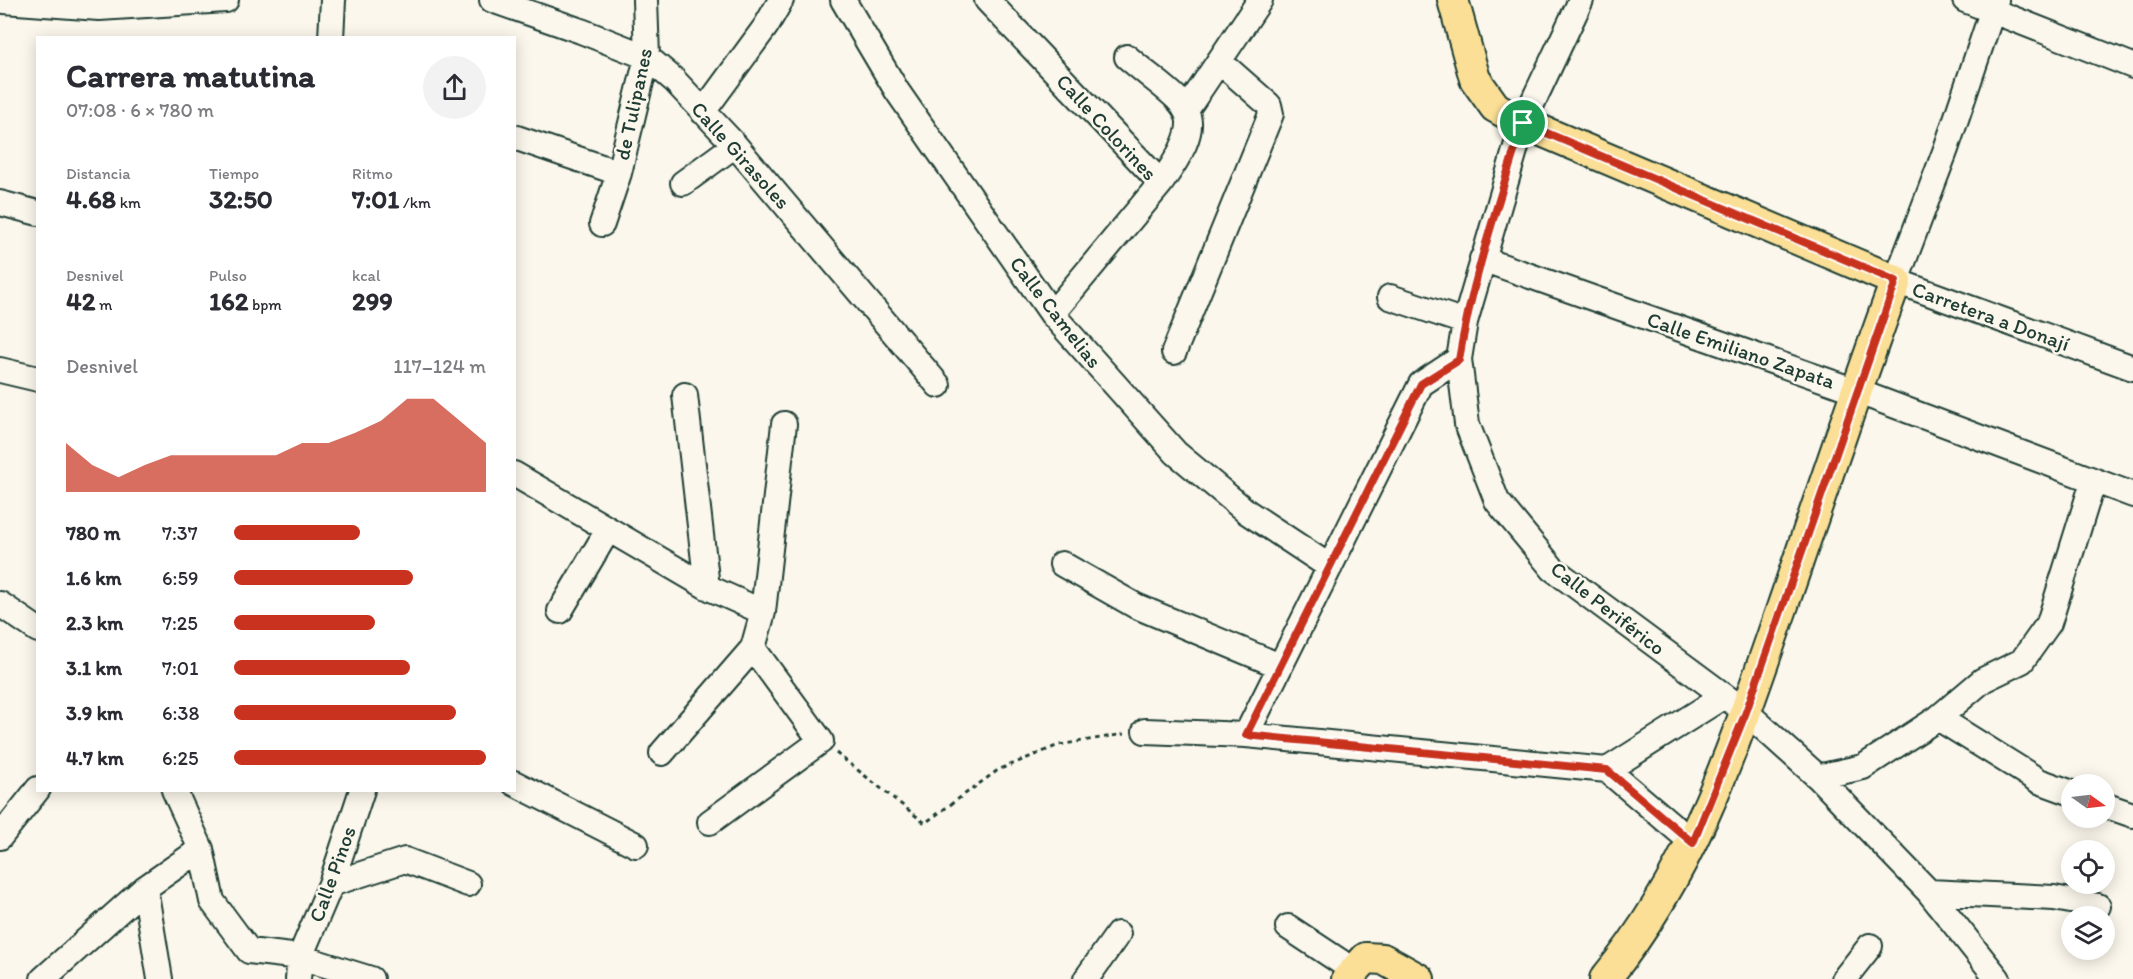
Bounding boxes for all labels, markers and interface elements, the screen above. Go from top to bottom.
street label: de Tulipanes [609,46,657,162]
text: Carrera matutina [66,56,315,95]
button: share [423,56,486,119]
street label: Calle Colorines [1051,69,1163,185]
street label: Calle Girasoles [686,96,796,214]
pin [1497,97,1548,148]
text: 07:08 · 6 × 780 m [66,98,214,122]
icon: arrive [1506,106,1539,139]
text: Distancia [66,164,131,183]
text: Tiempo [209,164,259,183]
text: Ritmo [352,164,393,183]
text: 4.68 [66,183,116,215]
text: 32:50 [209,183,273,215]
text: 7:01 [352,183,399,215]
text: km [116,193,141,212]
text: /km [399,193,431,212]
street label: Calle Camelias [1005,251,1107,373]
text: Desnivel [66,266,124,285]
text: Pulso [209,266,247,285]
text: kcal [352,266,380,285]
street label: Carretera a Donají [1909,276,2074,356]
text: 42 [66,285,95,317]
text: 162 [209,285,249,317]
text: 299 [352,285,393,317]
text: m [95,295,112,314]
text: bpm [249,295,282,314]
street label: Calle Emiliano Zapata [1644,306,1838,394]
text: Desnivel [66,354,138,378]
text: 117–124 m [393,354,486,378]
text: 780 m [66,521,121,545]
text: 7:37 [162,521,198,545]
street label: Calle Periférico [1546,556,1670,660]
text: 1.6 km [66,566,122,590]
text: 6:59 [162,566,198,590]
text: 2.3 km [66,611,123,635]
text: 7:25 [162,611,198,635]
text: 3.1 km [66,656,122,680]
text: 7:01 [162,656,198,680]
text: 3.9 km [66,701,123,725]
text: 6:38 [162,701,199,725]
text: 4.7 km [66,746,124,770]
text: 6:25 [162,746,199,770]
north arrow [2061,774,2115,828]
map controls [2061,774,2115,960]
street label: Calle Pinos [303,823,361,925]
button: locate [2061,840,2115,894]
button: layers [2061,906,2115,960]

